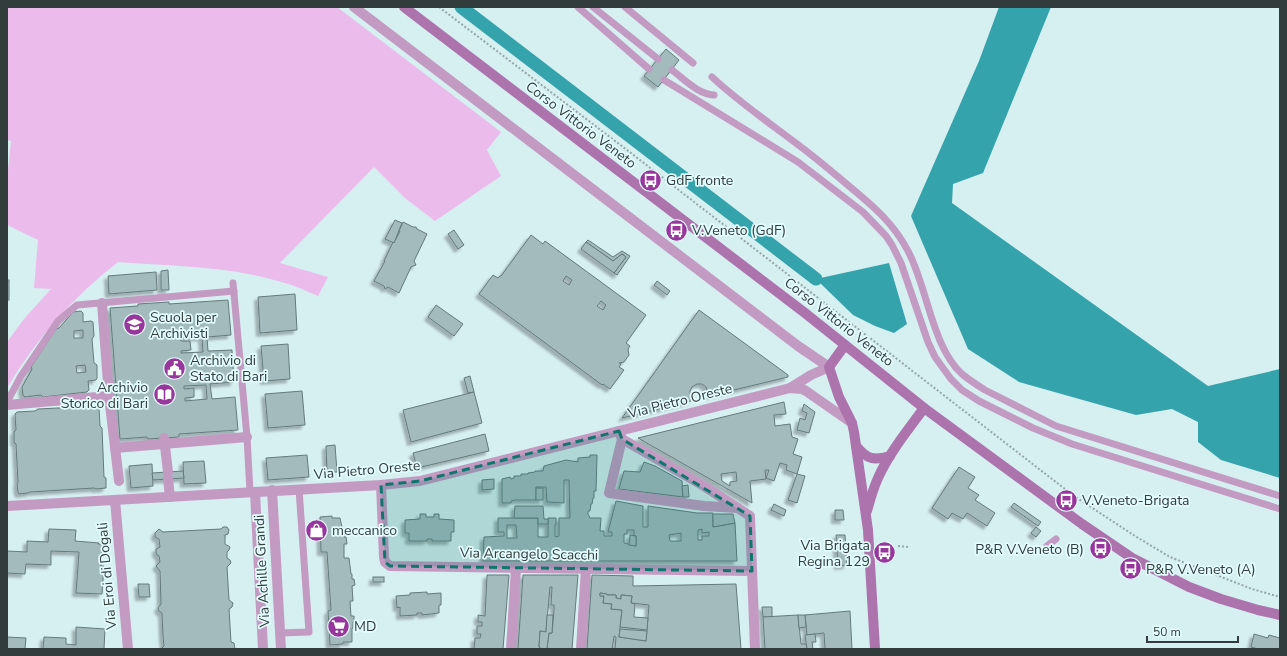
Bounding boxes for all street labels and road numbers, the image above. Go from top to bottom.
street label: Corso Vittorio Veneto [522,77,640,173]
street label: Corso Vittorio Veneto [780,273,898,371]
street label: Via Pietro Oreste [625,379,734,423]
street label: Via Pietro Oreste [312,456,421,484]
street label: Via Achille Grandi [250,514,274,629]
street label: Via Eroi di Dogali [93,521,121,632]
street label: Via Arcangelo Scacchi [459,543,598,565]

